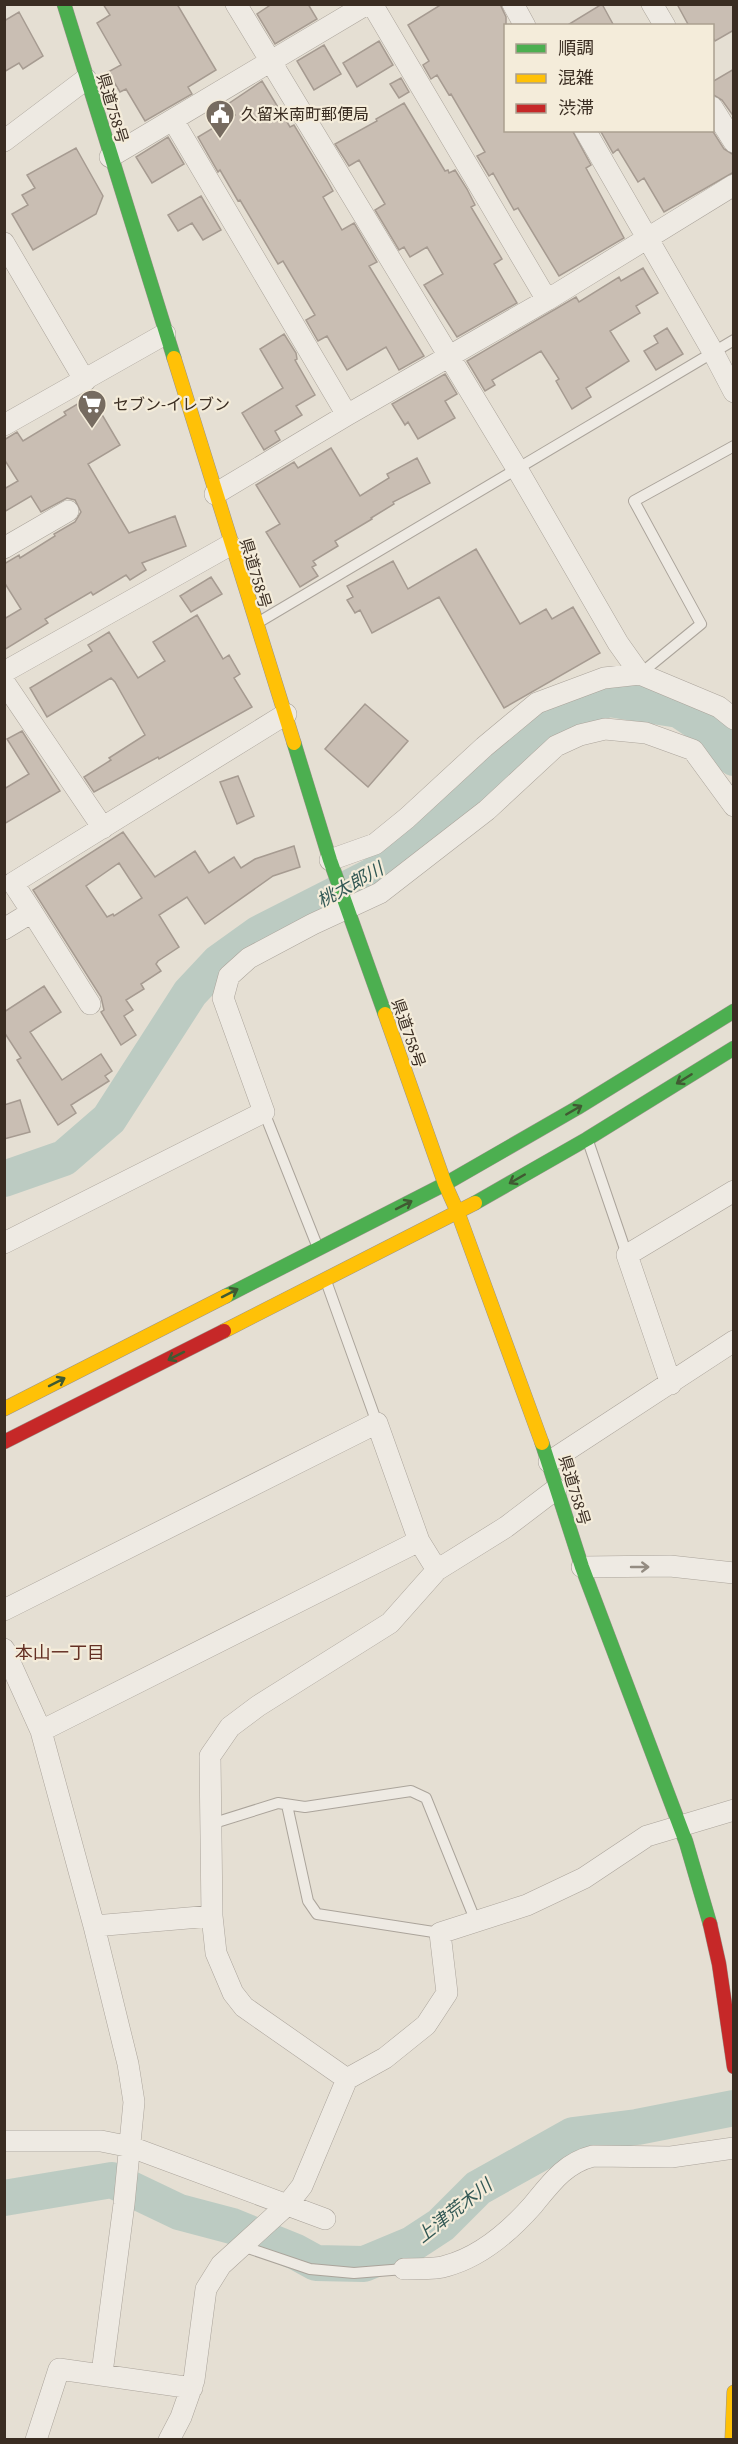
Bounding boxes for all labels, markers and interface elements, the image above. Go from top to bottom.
legend [504,24,714,132]
text: 順調 [558,35,594,60]
text: 混雑 [558,65,594,90]
street label: 県道758号 [92,70,134,146]
text: 渋滞 [558,95,594,120]
public building icon: 久留米南町郵便局 [204,98,236,140]
place label: 久留米南町郵便局 [241,103,369,125]
supermarket icon: セブン-イレブン [76,388,108,430]
place label: セブン-イレブン [113,393,230,415]
street label: 県道758号 [235,535,277,611]
water label: 桃太郎川 [312,855,389,913]
street label: 県道758号 [387,995,431,1071]
one-way arrow [676,1073,693,1085]
one-way arrow [565,1103,582,1115]
one-way arrow [509,1174,526,1186]
one-way arrow [394,1198,412,1210]
one-way arrow [221,1287,239,1299]
one-way arrow [168,1350,185,1362]
one-way arrow [47,1376,65,1388]
street label: 県道758号 [554,1452,596,1528]
one-way arrow [630,1561,650,1573]
district label: 本山一丁目 [15,1640,105,1665]
water label: 上津荒木川 [411,2172,498,2248]

